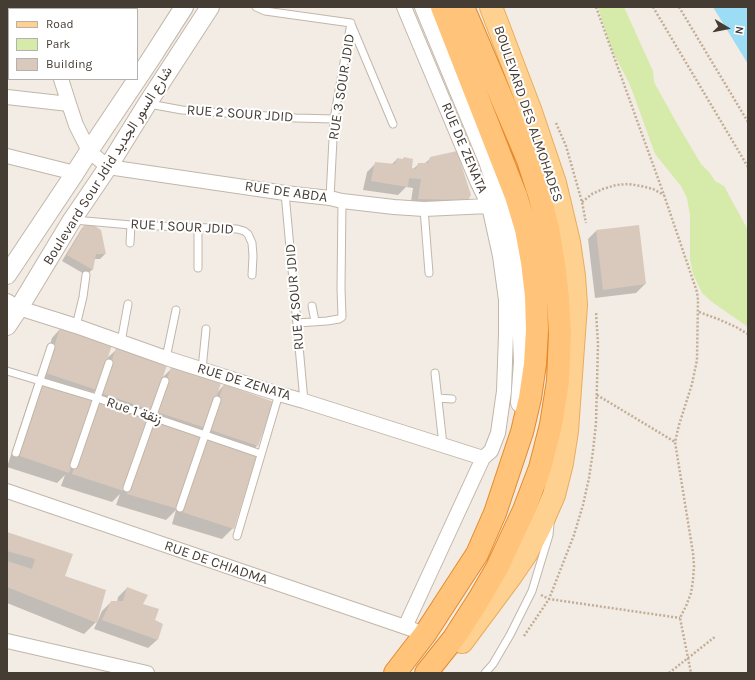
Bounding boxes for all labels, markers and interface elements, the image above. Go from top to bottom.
legend [8,8,138,80]
north arrow [707,8,747,48]
text: Road [46,17,74,31]
street label: BOULEVARD DES ALMOHADES [490,24,566,204]
text: N [732,25,746,35]
street label: RUE 3 SOUR JDID [325,33,359,141]
text: Park [46,37,70,51]
text: Building [46,57,92,71]
street label: Boulevard Sour Jdid شارع السور الجديد [40,64,176,268]
street label: RUE DE ZENATA [437,100,491,196]
street label: RUE 2 SOUR JDID [186,102,294,126]
street label: RUE DE ABDA [244,178,328,206]
street label: RUE 1 SOUR JDID [130,216,234,238]
street label: RUE 4 SOUR JDID [282,243,308,351]
street label: RUE DE ZENATA [195,360,293,404]
street label: Rue 1 زنقة [104,394,164,428]
street label: RUE DE CHIADMA [162,537,270,589]

